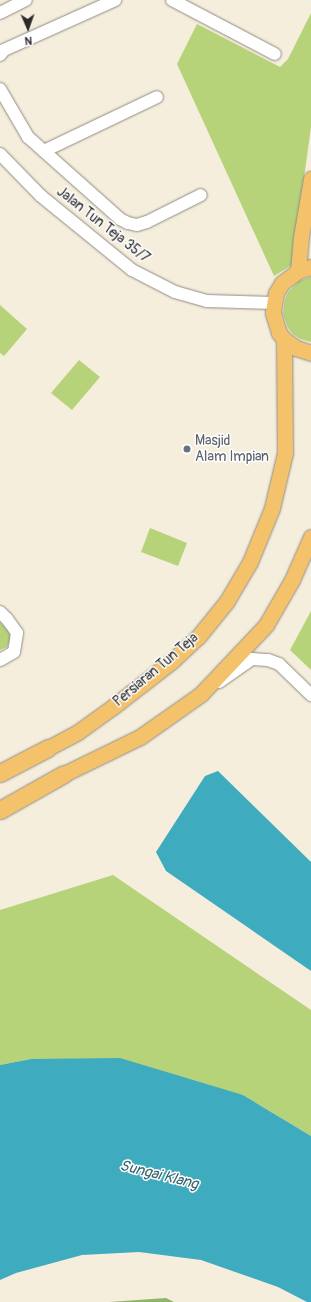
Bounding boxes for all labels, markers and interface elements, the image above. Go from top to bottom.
north arrow [8,8,48,48]
text: N [24,34,32,47]
street label: Jalan Tun Teja 35/7 [53,183,153,267]
place label: Masjid Alam Impian [195,433,269,466]
marker: Masjid Alam Impian [182,444,192,454]
street label: Persiaran Tun Teja [110,630,202,710]
water label: Sungai Klang [118,1157,200,1193]

